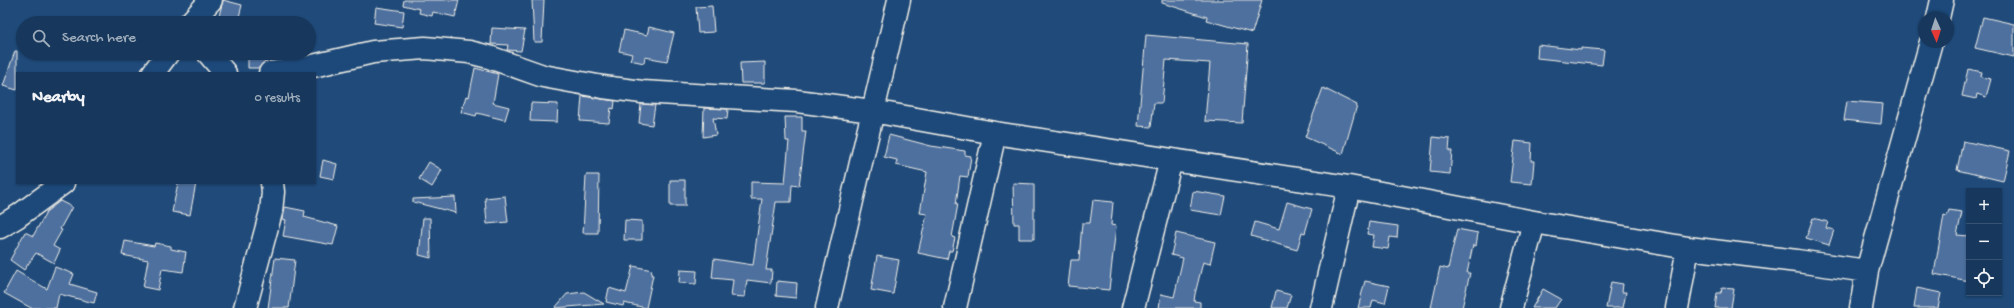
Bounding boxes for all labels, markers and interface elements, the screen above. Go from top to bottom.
north arrow [1918,12,1954,48]
search box [16,16,316,60]
icon: search [30,27,52,49]
text: Search here [62,29,136,47]
text: Nearby [32,88,85,108]
text: 0 results [254,91,300,106]
map controls [1966,188,2002,296]
button: + [1966,188,2002,224]
button: − [1966,224,2002,260]
button: locate [1966,260,2002,296]

